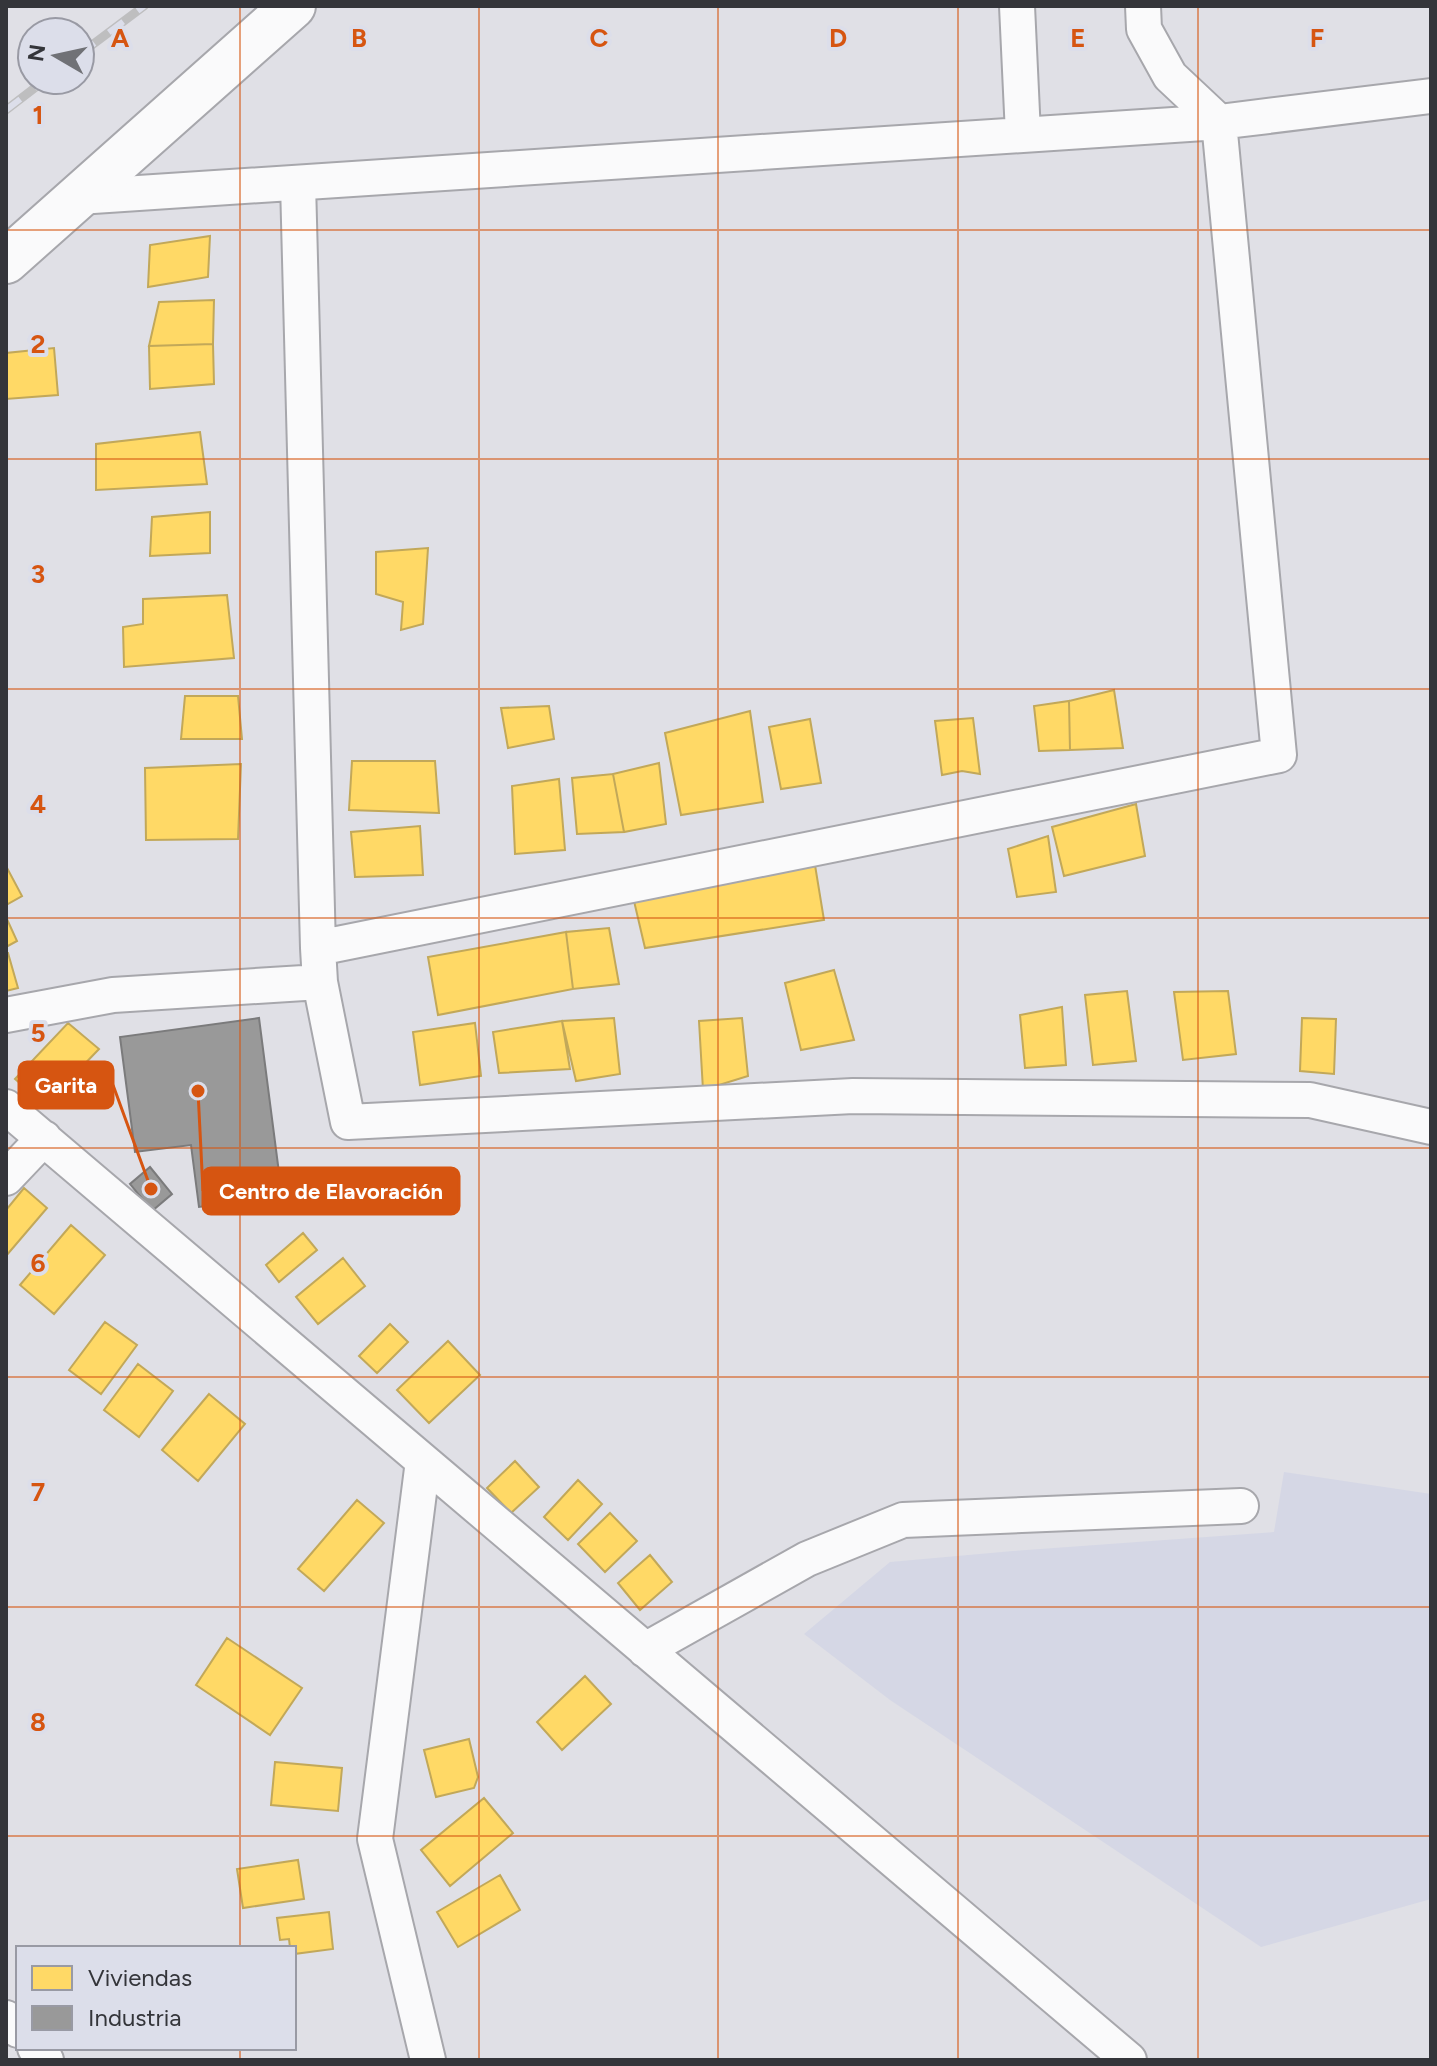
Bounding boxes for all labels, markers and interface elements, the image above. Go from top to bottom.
north arrow [16,16,96,96]
text: A [111,22,130,54]
text: B [351,22,367,54]
text: C [590,22,609,54]
text: D [829,22,847,54]
text: E [1070,22,1086,54]
text: F [1310,22,1324,54]
text: N [22,42,51,63]
text: 1 [33,99,43,131]
text: 2 [30,328,46,360]
text: 3 [31,558,45,590]
text: 4 [30,788,46,820]
text: 5 [30,1017,46,1049]
callout: Garita [19,1062,113,1108]
text: Garita [35,1072,97,1099]
callout: Centro de Elavoración [203,1168,459,1214]
text: Centro de Elavoración [219,1178,443,1205]
text: 6 [30,1247,46,1279]
text: 7 [31,1476,45,1508]
text: 8 [30,1706,46,1738]
legend [16,1946,296,2050]
text: Viviendas [88,1963,192,1992]
text: Industria [88,2003,182,2032]

